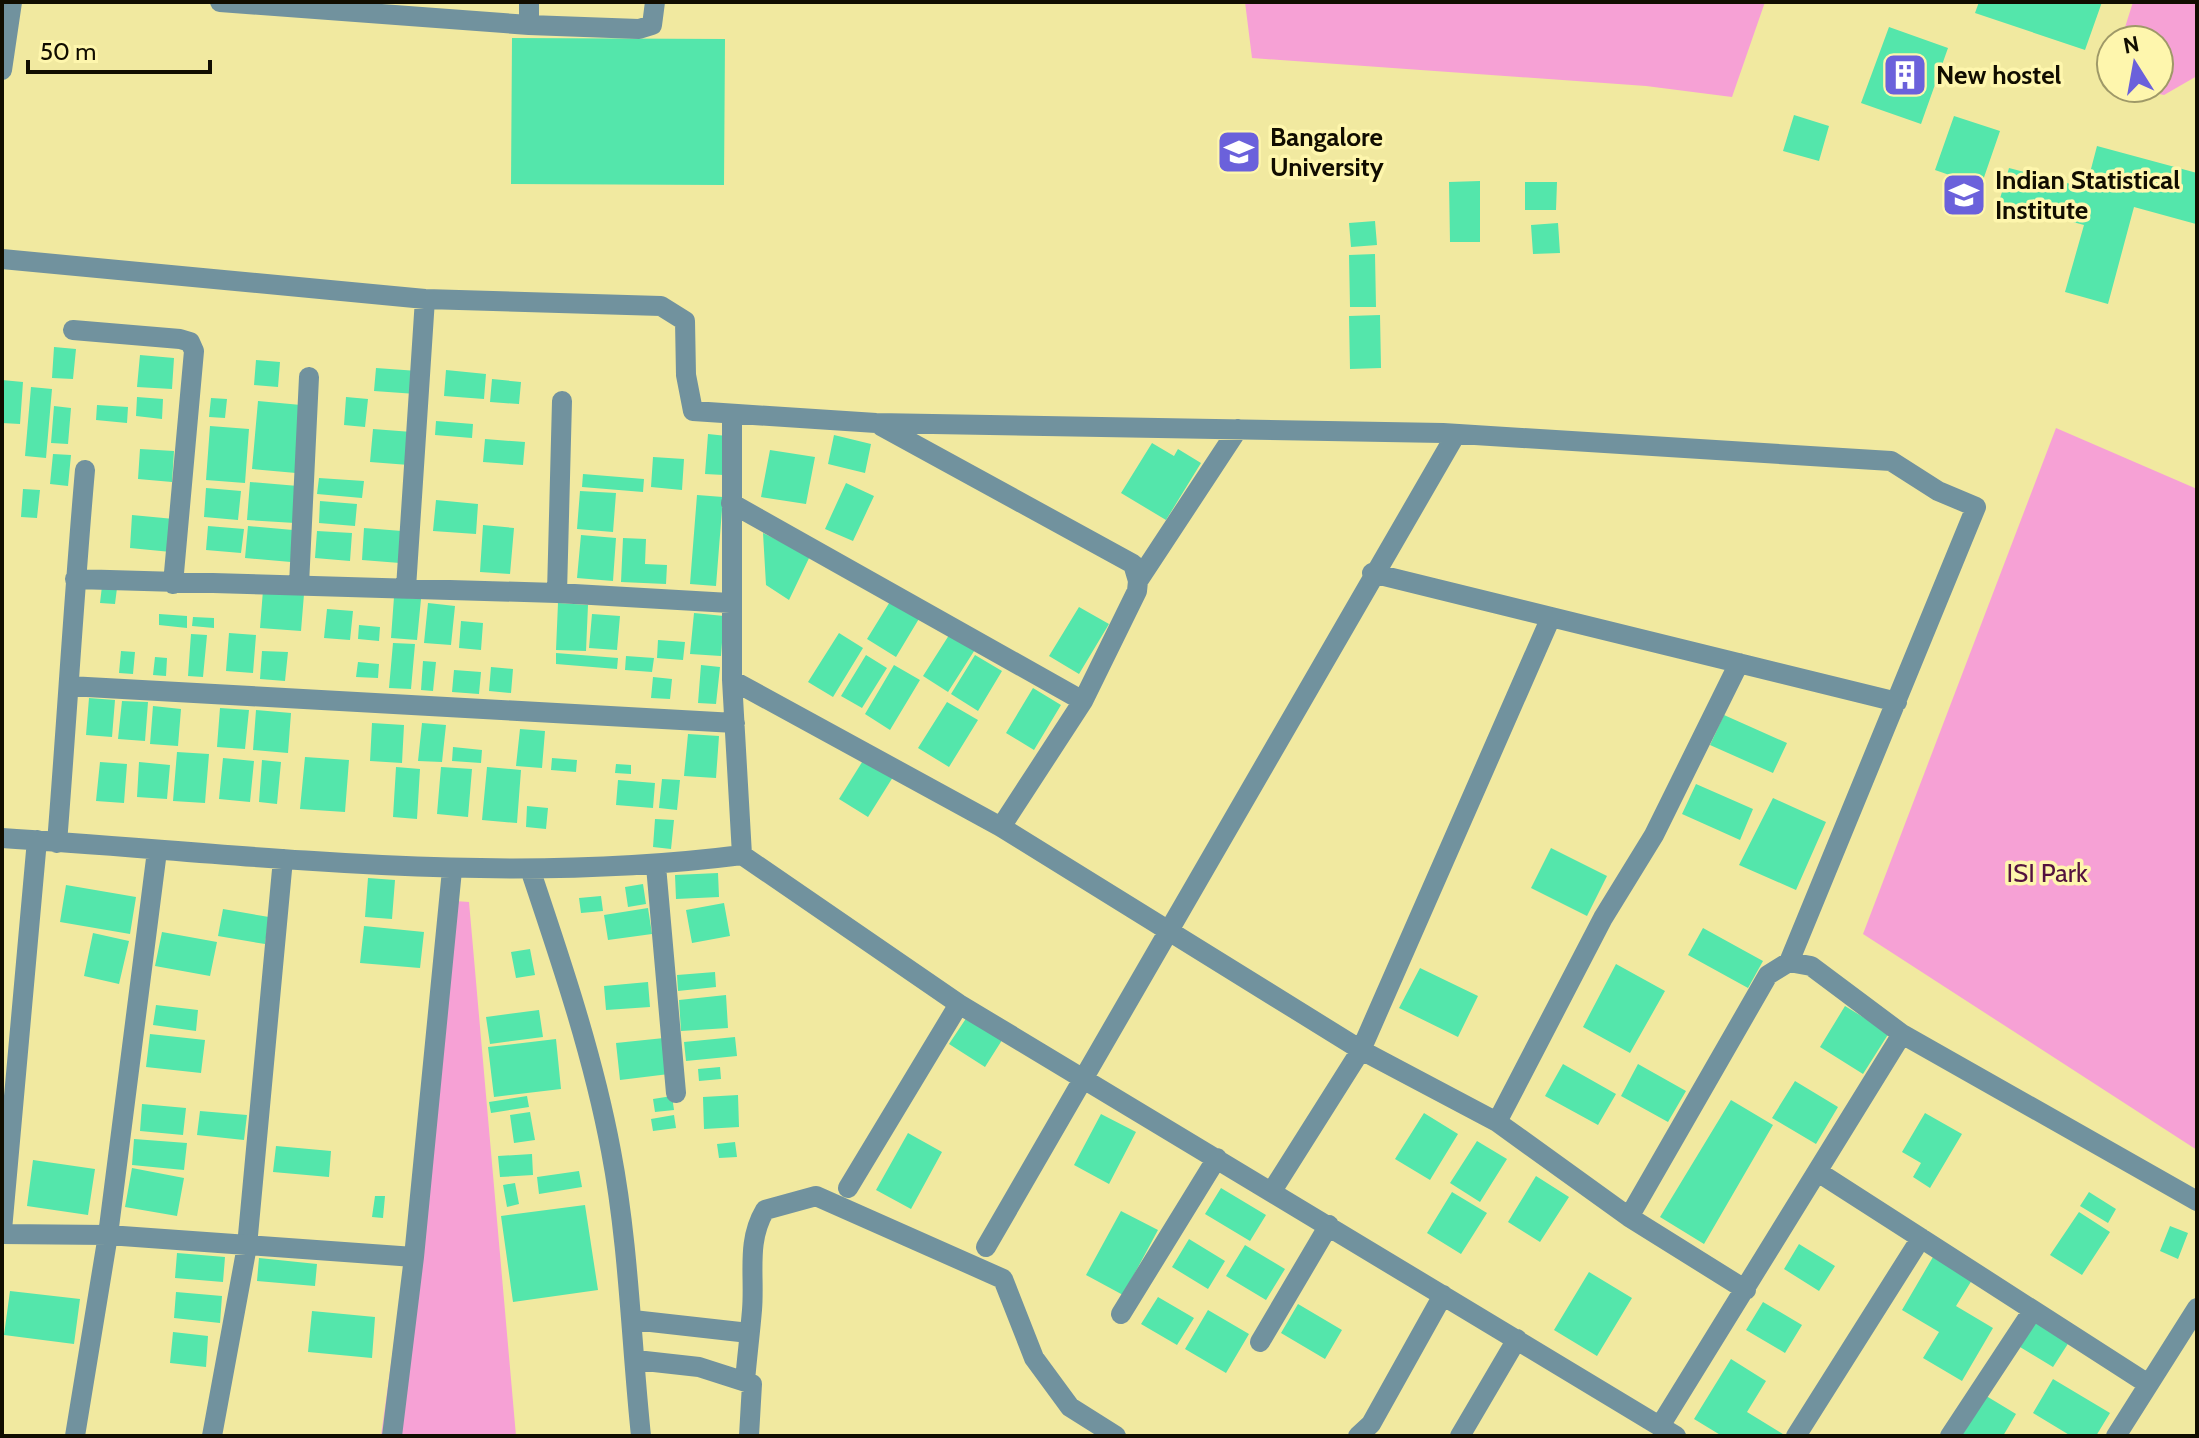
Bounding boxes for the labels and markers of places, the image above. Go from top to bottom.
building icon: New hostel [1881,51,1929,99]
place label: New hostel [1936,59,2062,91]
place label: Bangalore University [1270,121,1384,183]
school or university icon: Bangalore University [1215,128,1263,176]
place label: Indian Statistical Institute [1995,164,2180,226]
school or university icon: Indian Statistical Institute [1940,171,1988,219]

